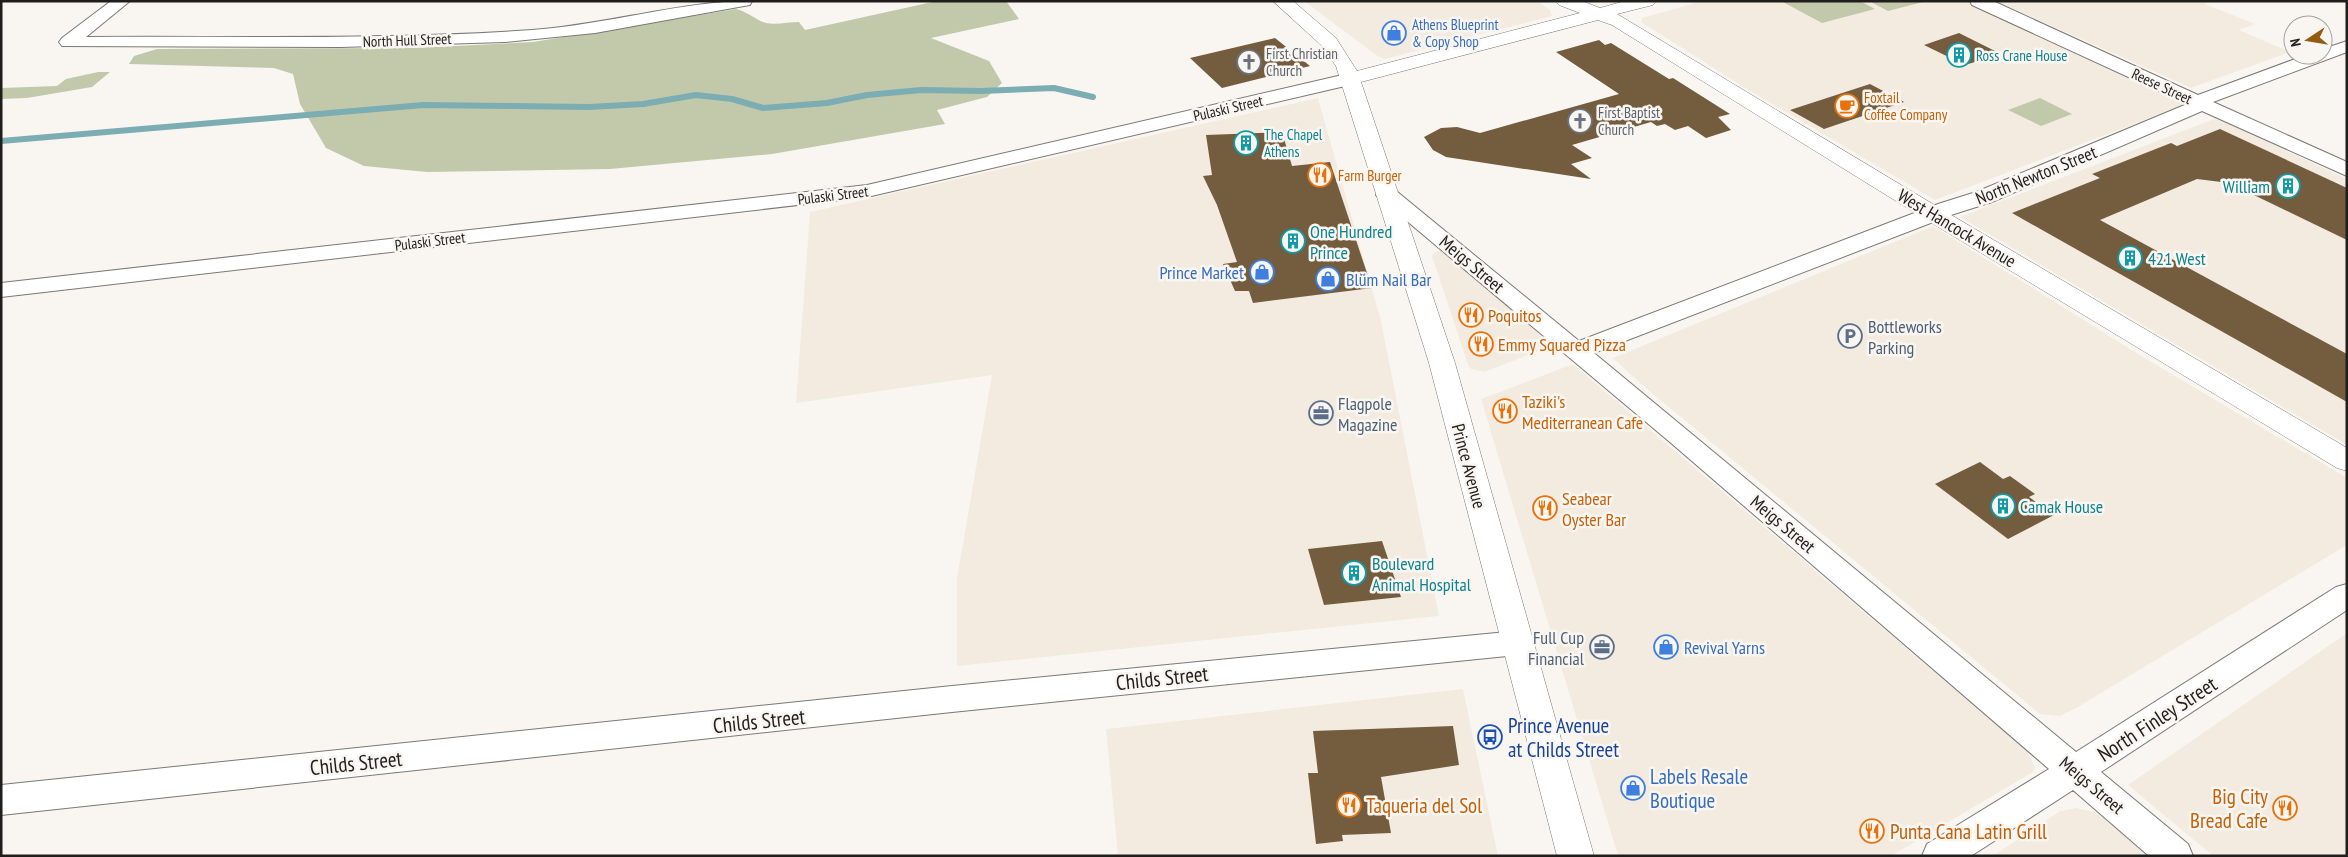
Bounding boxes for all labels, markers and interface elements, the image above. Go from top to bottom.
place label: Athens Blueprint & Copy Shop [1412,15,1499,51]
north arrow [2283,15,2333,65]
shop icon: Athens Blueprint & Copy Shop [1381,20,1407,46]
street label: North Hull Street [362,29,452,51]
text: N [2286,37,2305,48]
building icon: Ross Crane House [1946,42,1972,68]
place label: First Christian Church [1266,44,1338,80]
place label: Ross Crane House [1976,46,2067,65]
church icon: First Christian Church [1236,49,1262,75]
street label: Reese Street [2129,64,2195,108]
place label: Foxtail Coffee Company [1864,88,1948,124]
street label: Pulaski Street [1191,91,1265,125]
cafe icon: Foxtail Coffee Company [1834,93,1860,119]
place label: First Baptist Church [1598,103,1660,139]
church icon: First Baptist Church [1567,108,1593,134]
place label: The Chapel Athens [1264,125,1323,161]
building icon: The Chapel Athens [1233,130,1259,156]
street label: North Newton Street [1972,140,2100,210]
restaurant icon: Farm Burger [1307,162,1333,188]
place label: Farm Burger [1338,166,1403,185]
building icon: William [2275,173,2301,199]
place label: William [2223,175,2270,198]
street label: Pulaski Street [797,181,869,209]
street label: West Hancock Avenue [1894,184,2020,272]
place label: One Hundred Prince [1310,220,1392,264]
street label: Pulaski Street [394,227,466,255]
building icon: One Hundred Prince [1280,228,1306,254]
street label: Meigs Street [1435,230,1509,298]
building icon: 421 West [2117,245,2143,271]
place label: 421 West [2148,247,2206,270]
shop icon: Prince Market [1249,259,1275,285]
place label: Prince Market [1159,261,1244,284]
shop icon: Blüm Nail Bar [1315,266,1341,292]
place label: Blüm Nail Bar [1346,268,1431,291]
restaurant icon: Poquitos [1458,302,1484,328]
place label: Poquitos [1488,304,1542,327]
place label: Bottleworks Parking [1868,315,1942,359]
parking icon: Bottleworks Parking [1837,323,1863,349]
restaurant icon: Emmy Squared Pizza [1468,331,1494,357]
place label: Emmy Squared Pizza [1498,333,1626,356]
place label: Taziki's Mediterranean Cafe [1522,390,1643,434]
place label: Flagpole Magazine [1338,392,1397,436]
restaurant icon: Taziki's Mediterranean Cafe [1492,398,1518,424]
office icon: Flagpole Magazine [1308,400,1334,426]
street label: Prince Avenue [1447,421,1491,511]
place label: Seabear Oyster Bar [1562,487,1626,531]
street label: Meigs Street [1746,490,1820,558]
building icon: Camak House [1990,493,2016,519]
restaurant icon: Seabear Oyster Bar [1532,495,1558,521]
place label: Camak House [2020,495,2103,518]
place label: Boulevard Animal Hospital [1372,552,1472,596]
building icon: Boulevard Animal Hospital [1341,560,1367,586]
place label: Full Cup Financial [1528,626,1585,670]
office icon: Full Cup Financial [1589,634,1615,660]
shop icon: Revival Yarns [1653,634,1679,660]
place label: Revival Yarns [1684,636,1765,659]
street label: Childs Street [1115,660,1210,696]
street label: North Finley Street [2092,670,2222,768]
street label: Childs Street [712,703,807,739]
place label: Prince Avenue at Childs Street [1508,712,1619,763]
bus stop icon: Prince Avenue at Childs Street [1477,724,1503,750]
street label: Childs Street [309,745,404,781]
street label: Meigs Street [2055,751,2129,819]
place label: Labels Resale Boutique [1650,763,1748,814]
shop icon: Labels Resale Boutique [1620,775,1646,801]
place label: Big City Bread Cafe [2190,783,2268,834]
restaurant icon: Taqueria del Sol [1336,792,1362,818]
place label: Taqueria del Sol [1366,792,1482,819]
restaurant icon: Big City Bread Cafe [2272,795,2298,821]
restaurant icon: Punta Cana Latin Grill [1859,818,1885,844]
place label: Punta Cana Latin Grill [1890,818,2047,845]

